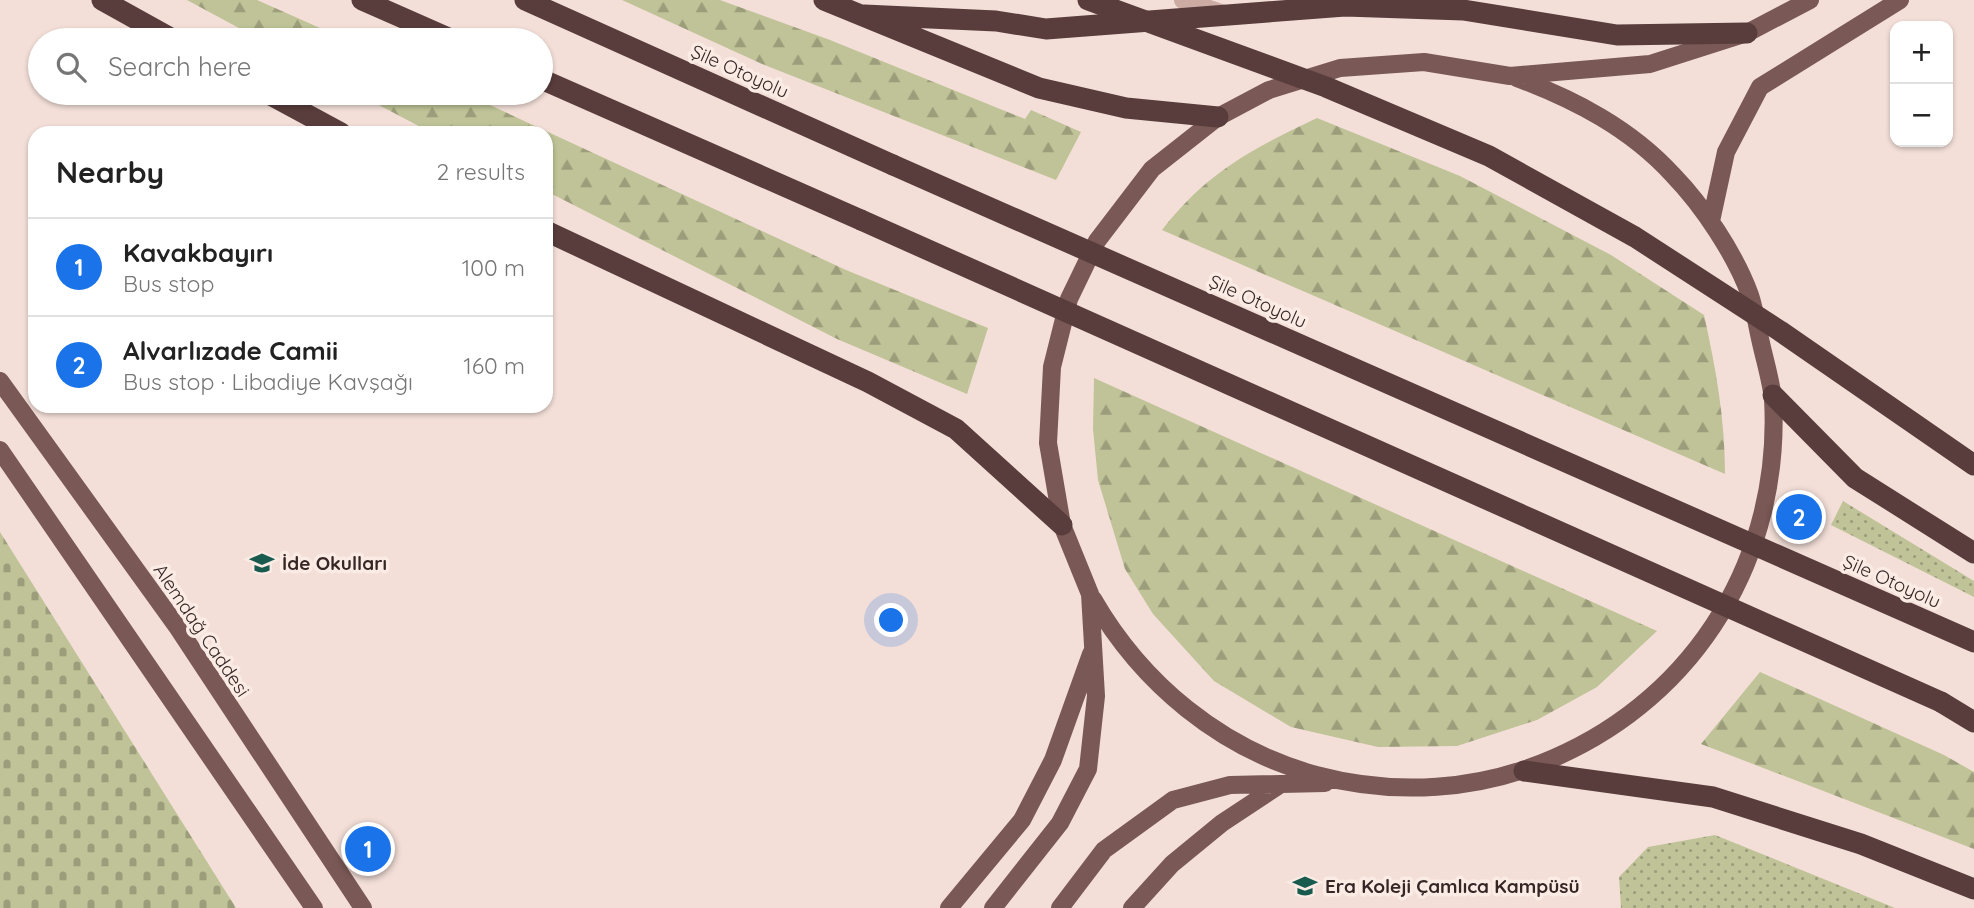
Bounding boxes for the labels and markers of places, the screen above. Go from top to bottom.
pin: 2 [1776,491,1822,543]
school or university icon: İde Okulları [248,549,276,577]
place label: İde Okulları [282,551,387,575]
pin: 1 [345,823,391,875]
school or university icon: Era Koleji Çamlıca Kampüsü [1291,872,1319,900]
place label: Era Koleji Çamlıca Kampüsü [1325,874,1580,898]

